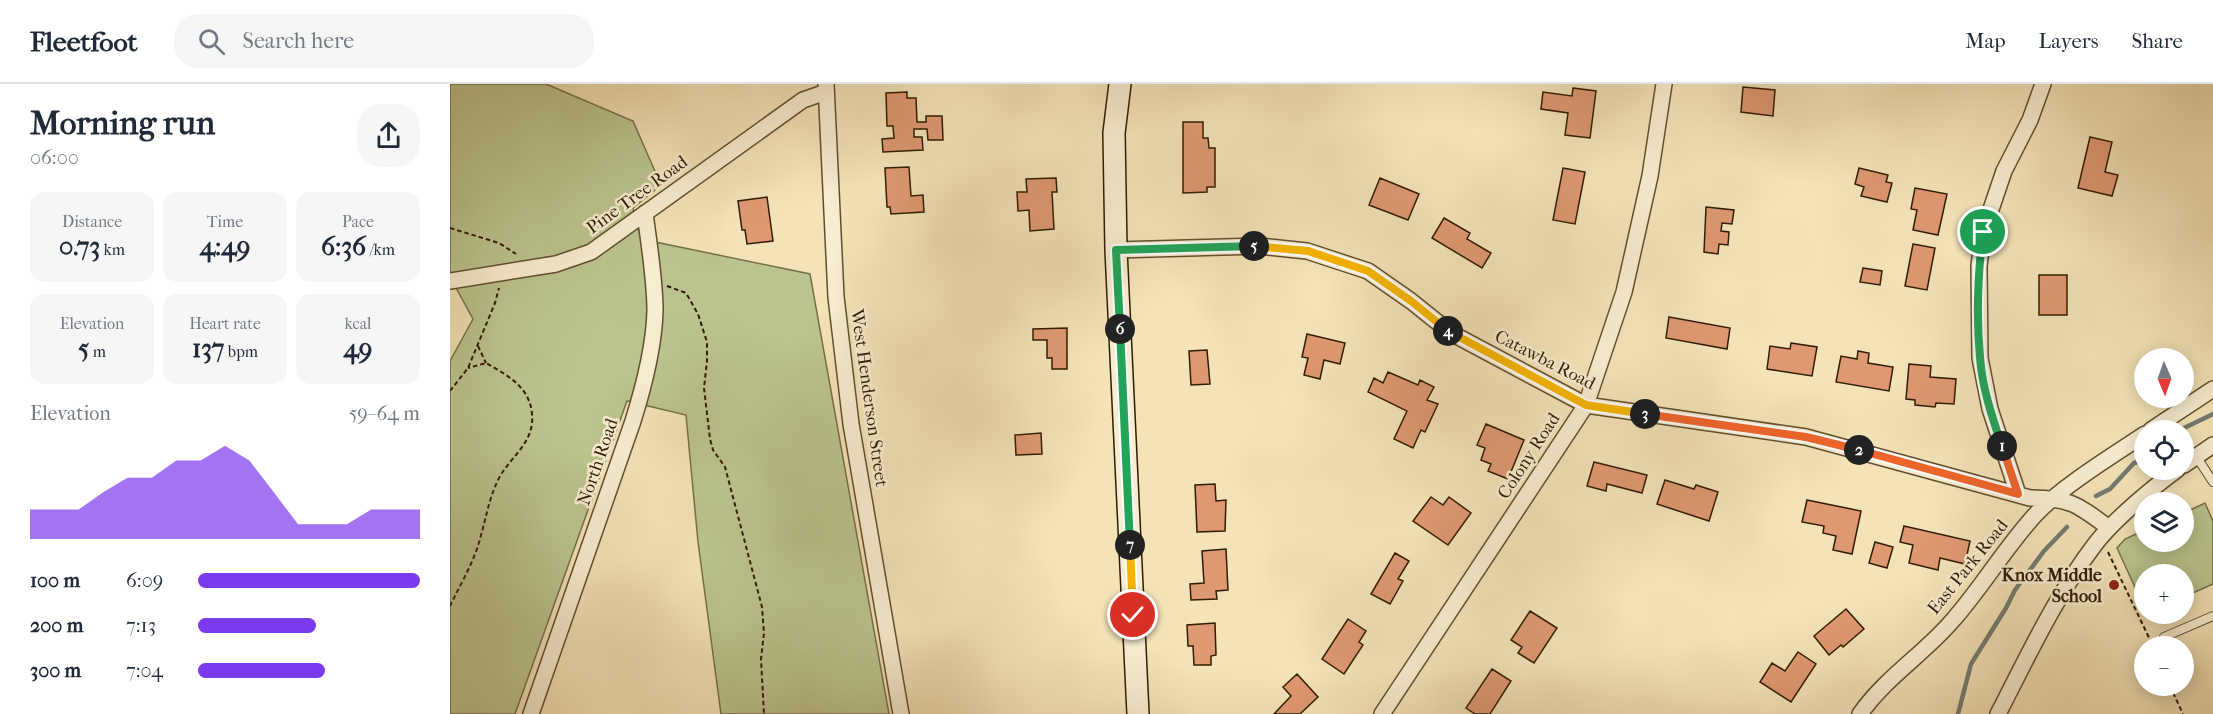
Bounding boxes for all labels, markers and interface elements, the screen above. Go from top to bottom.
search box [174,14,594,68]
text: Fleetfoot [30,25,138,58]
icon: search [195,25,228,58]
text: Search here [243,28,354,54]
text: Map [1965,29,2006,53]
text: Layers [2039,29,2098,53]
text: Share [2131,29,2183,53]
text: Morning run [30,104,215,143]
button: share [357,104,420,167]
text: 06:00 [30,146,79,169]
street label: Pine Tree Road [582,151,692,239]
pin [1957,206,2008,257]
text: Distance [62,212,122,231]
text: Time [207,212,243,231]
text: Pace [342,212,374,231]
icon: arrive [1966,215,1999,248]
text: 0.73 [59,231,100,262]
text: 4:49 [200,231,250,262]
text: 6:36 [321,231,366,262]
pin: 5 [1239,231,1269,261]
text: 5 [1251,236,1257,255]
text: km [100,240,125,259]
text: /km [366,240,395,259]
street label: West Henderson Street [846,307,892,489]
text: Elevation [60,314,124,333]
text: Heart rate [189,314,261,333]
text: kcal [345,314,371,333]
pin: 6 [1105,314,1135,344]
pin: 4 [1433,316,1463,346]
text: 6 [1116,319,1124,338]
text: 4 [1443,321,1453,340]
street label: Catawba Road [1491,326,1599,394]
text: 5 [78,333,89,364]
text: 137 [192,333,224,364]
text: 49 [344,333,372,364]
text: m [89,342,106,361]
text: bpm [224,342,258,361]
north arrow [2134,348,2194,408]
map controls [2134,348,2194,696]
pin: 3 [1630,399,1660,429]
text: Elevation [30,402,111,425]
text: 59–64 m [349,402,420,425]
text: 3 [1642,404,1648,423]
street label: Colony Road [1493,409,1565,503]
street label: North Road [573,416,623,508]
button: locate [2134,420,2194,480]
pin: 1 [1987,431,2017,461]
pin: 2 [1844,435,1874,465]
text: 1 [1999,436,2005,455]
text: 2 [1855,440,1863,459]
button: layers [2134,492,2194,552]
street label: East Park Road [1923,515,2013,619]
pin: 7 [1115,530,1145,560]
text: 7 [1126,535,1134,554]
button: + [2134,564,2194,624]
place label: Knox Middle School [2002,565,2103,607]
text: 100 m [30,569,80,592]
text: 6:09 [126,569,163,592]
marker: Knox Middle School [2107,578,2121,592]
pin [1107,589,1158,640]
icon: check [1116,598,1149,631]
text: 200 m [30,614,83,637]
text: 7:13 [126,614,156,637]
button: − [2134,636,2194,696]
text: 300 m [30,659,81,682]
text: 7:04 [126,659,163,682]

